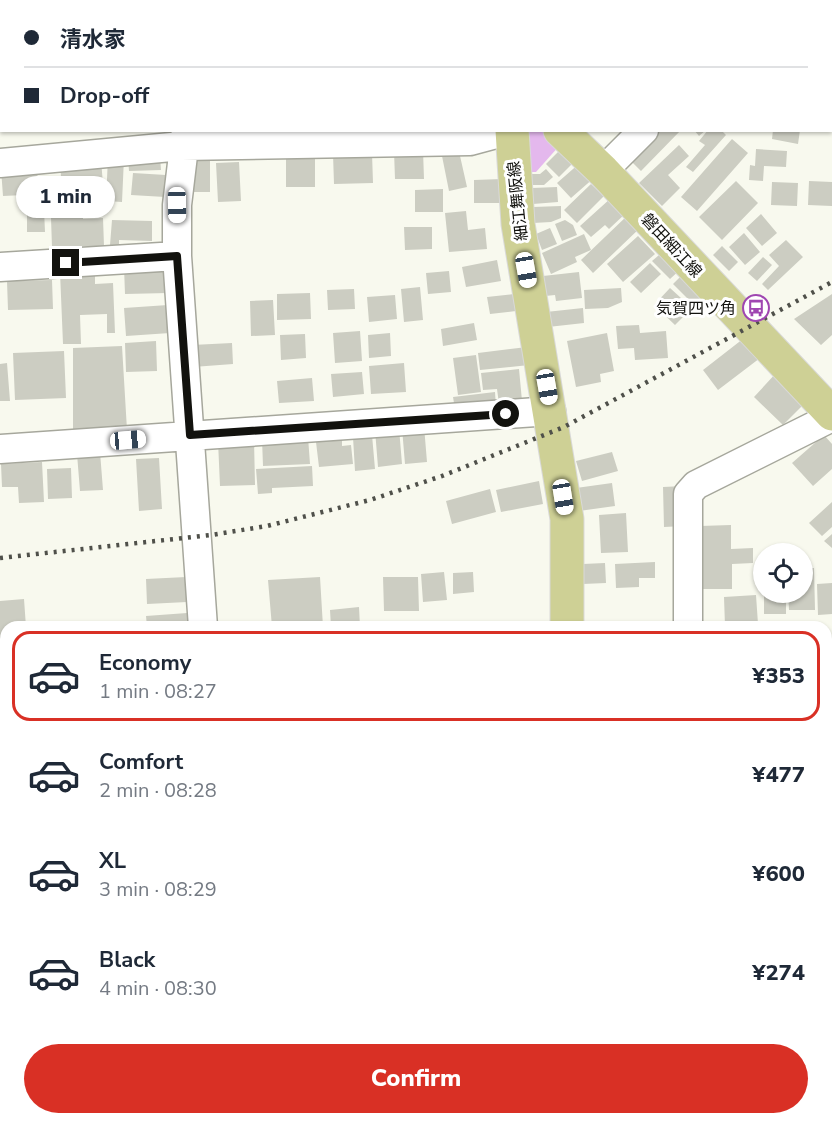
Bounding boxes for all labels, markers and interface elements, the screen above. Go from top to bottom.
text: 清水家 [60,25,126,55]
text: Drop-off [60,81,149,111]
street label: 細江舞阪線 [503,160,533,242]
callout: 1 min [16,176,116,218]
text: 1 min [39,183,92,210]
car [168,187,186,223]
street label: 磐田細江線 [636,209,707,282]
route end [52,249,79,276]
car [514,251,538,289]
bus stop icon: 気賀四ツ角 [741,293,771,323]
place label: 気賀四ツ角 [656,298,736,320]
car [535,368,559,406]
route start [492,400,519,427]
car [109,429,147,451]
car [551,478,575,516]
map controls [753,543,813,603]
button: locate [753,543,813,603]
text: Economy [99,648,191,678]
icon: car [27,649,81,703]
text: ¥353 [752,661,805,691]
text: 1 min · 08:27 [99,678,217,705]
text: Comfort [99,747,183,777]
icon: car [27,748,81,802]
text: ¥477 [752,760,805,790]
text: 2 min · 08:28 [99,777,217,804]
text: XL [99,846,126,876]
icon: car [27,847,81,901]
text: ¥600 [752,859,805,889]
text: 3 min · 08:29 [99,876,217,903]
text: Black [99,945,155,975]
icon: car [27,946,81,1000]
text: ¥274 [752,958,805,988]
text: 4 min · 08:30 [99,975,217,1002]
button: Confirm [24,1044,808,1113]

